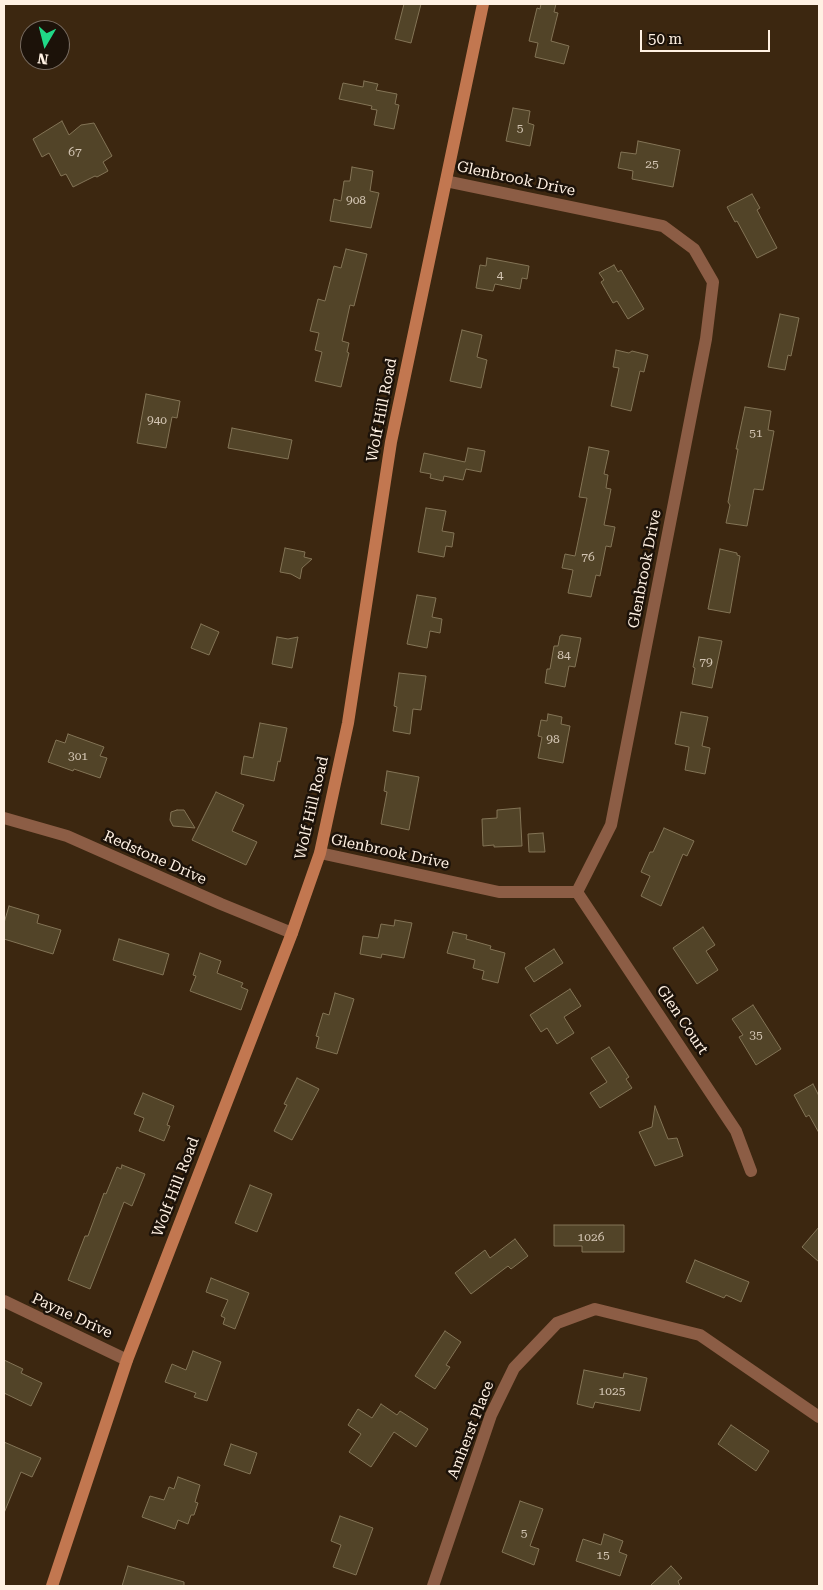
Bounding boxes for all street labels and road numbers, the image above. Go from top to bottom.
street label: Glenbrook Drive [455,158,577,200]
street label: Wolf Hill Road [363,357,401,463]
street label: Glenbrook Drive [625,508,665,630]
street label: Wolf Hill Road [291,755,333,861]
street label: Redstone Drive [101,827,209,889]
street label: Glenbrook Drive [329,831,451,873]
street label: Glen Court [652,982,712,1058]
street label: Wolf Hill Road [149,1135,203,1239]
street label: Payne Drive [29,1290,115,1342]
street label: Amherst Place [444,1379,498,1481]

